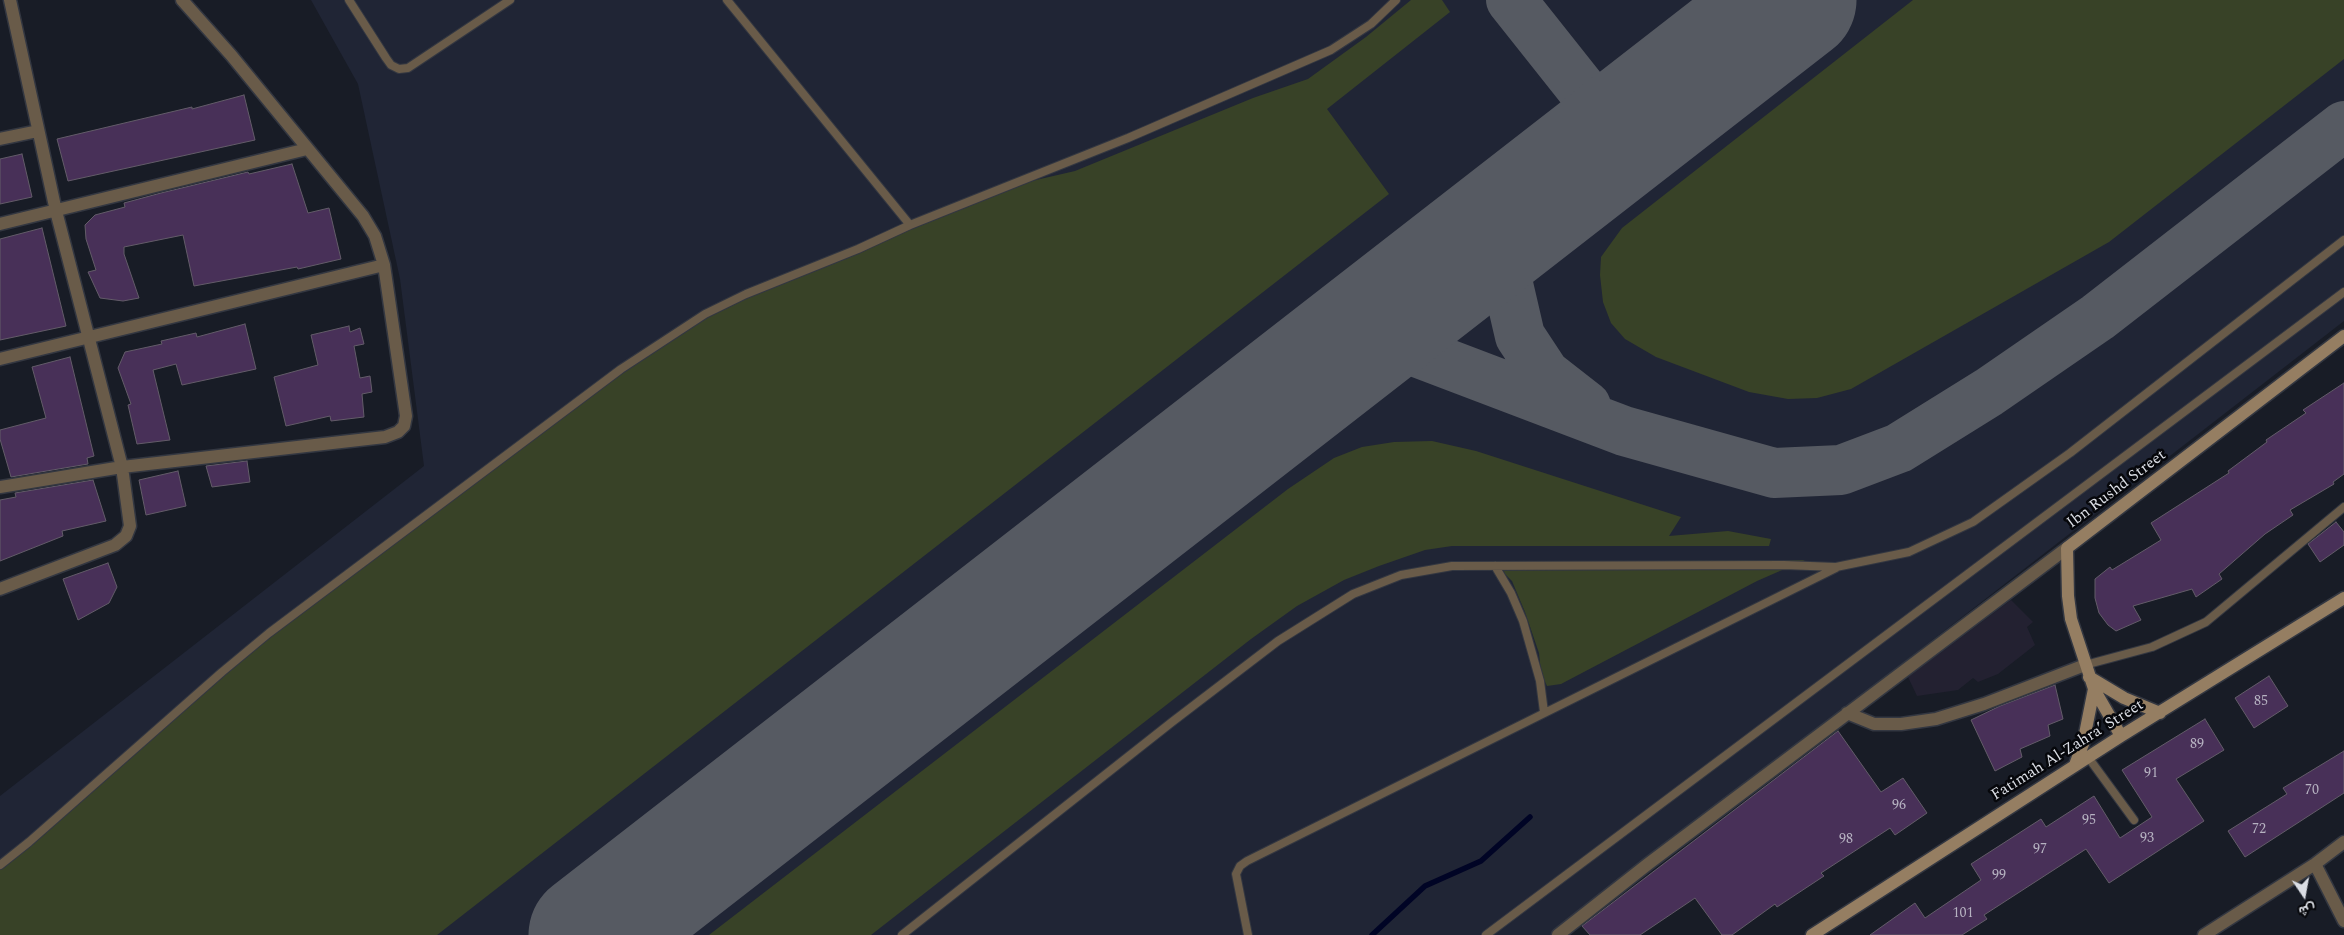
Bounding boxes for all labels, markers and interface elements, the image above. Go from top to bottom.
street label: Ibn Rushd Street [2064,446,2170,534]
house number: 85 [2254,694,2268,710]
street label: Fatimah Al-Zahra’ Street [1988,696,2148,806]
house number: 89 [2190,737,2204,753]
house number: 91 [2144,766,2158,782]
house number: 70 [2305,783,2319,799]
house number: 96 [1892,798,1906,814]
house number: 95 [2082,813,2096,829]
house number: 72 [2252,822,2266,838]
house number: 93 [2140,831,2154,847]
house number: 98 [1839,832,1853,848]
house number: 97 [2033,842,2047,858]
house number: 99 [1992,868,2006,884]
north arrow [2279,870,2329,920]
text: ش [2297,898,2318,922]
house number: 101 [1953,906,1973,922]

